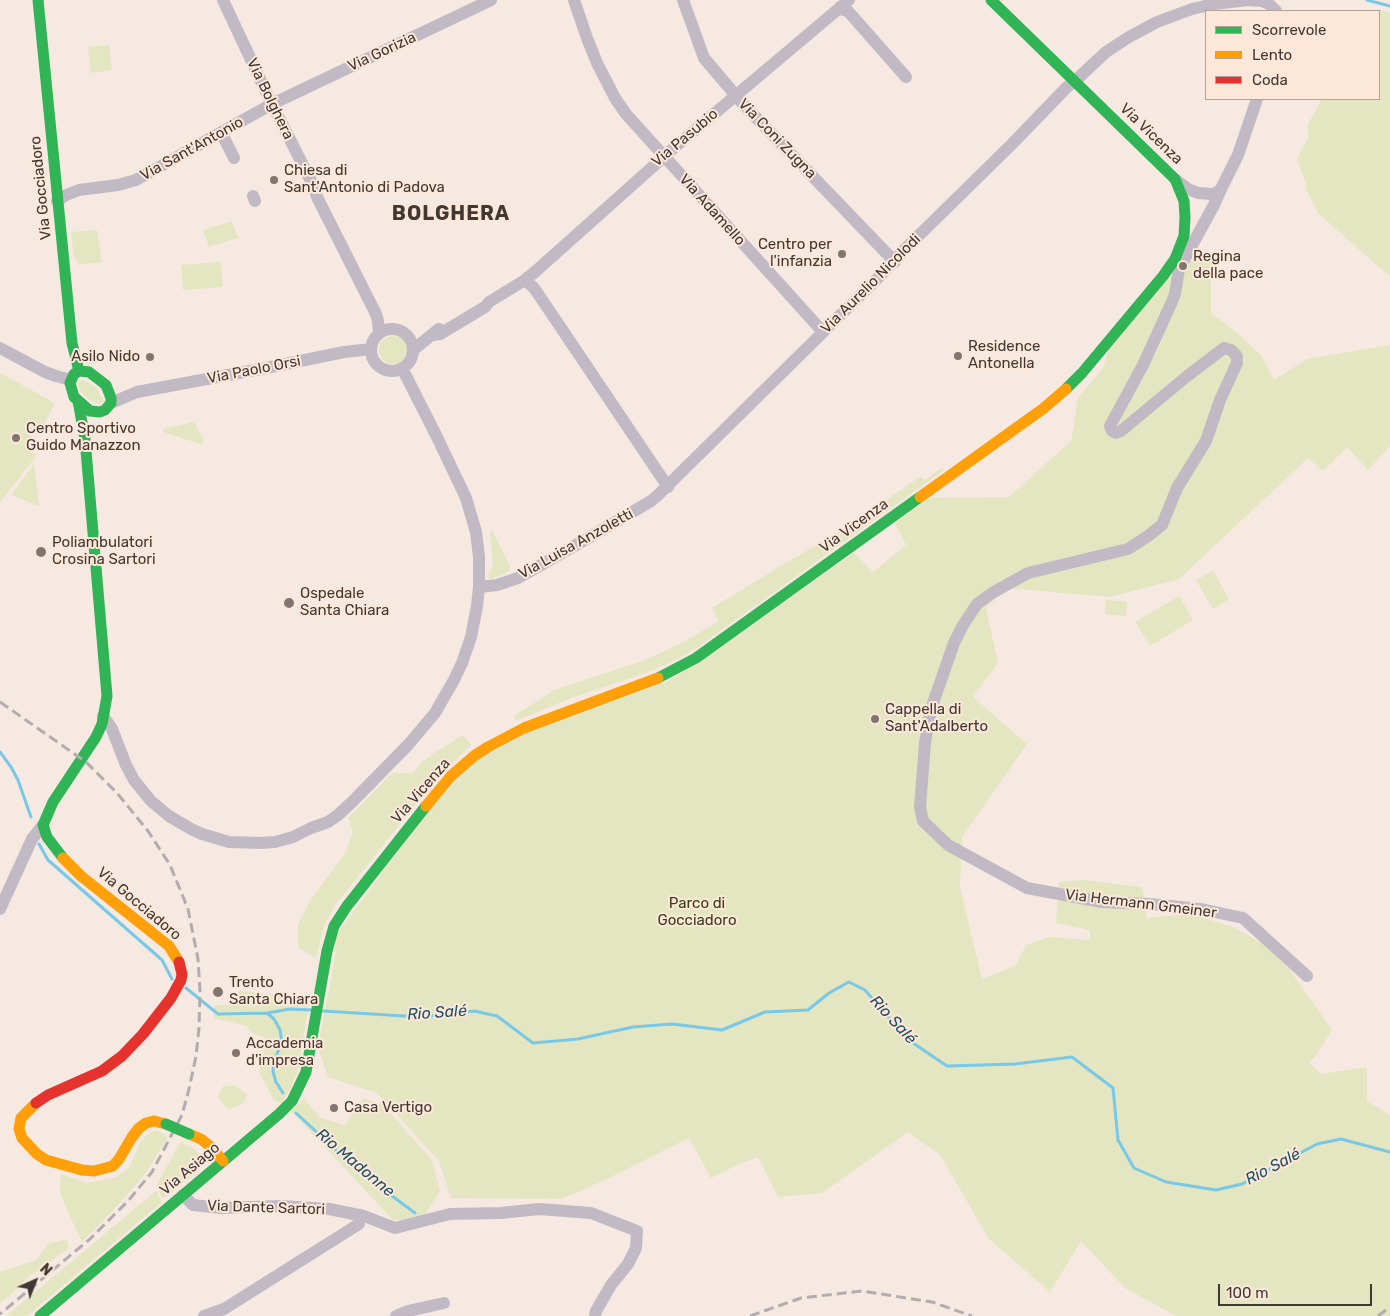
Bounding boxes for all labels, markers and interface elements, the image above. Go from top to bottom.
legend [1205,10,1380,100]
text: Scorrevole [1252,21,1326,39]
street label: Via Gorizia [345,28,419,76]
text: Lento [1252,46,1292,64]
street label: Via Bolghera [243,56,297,142]
text: Coda [1252,71,1288,89]
street label: Via Coni Zugna [734,95,820,183]
street label: Via Vicenza [1116,100,1186,168]
street label: Via Pasubio [648,105,722,171]
street label: Via Sant'Antonio [137,113,247,185]
street label: Via Gocciadoro [27,135,55,241]
place label: Chiesa di Sant'Antonio di Padova [284,162,445,197]
street label: Via Adamello [675,170,749,250]
marker: Chiesa di Sant'Antonio di Padova [268,174,280,186]
district label: BOLGHERA [391,202,511,226]
street label: Via Aurelio Nicolodi [817,230,925,338]
place label: Centro per l'infanzia [758,236,832,271]
marker: Centro per l'infanzia [836,248,848,260]
place label: Regina della pace [1193,248,1263,283]
marker: Regina della pace [1177,260,1189,272]
place label: Residence Antonella [968,338,1041,373]
place label: Asilo Nido [71,348,140,366]
marker: Residence Antonella [952,350,964,362]
marker: Asilo Nido [144,351,156,363]
street label: Via Paolo Orsi [206,352,302,388]
place label: Centro Sportivo Guido Manazzon [26,420,141,455]
marker: Centro Sportivo Guido Manazzon [10,432,22,444]
street label: Via Vicenza [816,495,892,557]
street label: Via Luisa Anzoletti [515,505,637,583]
place label: Poliambulatori Crosina Sartori [52,534,156,569]
marker: Poliambulatori Crosina Sartori [34,545,48,559]
place label: Ospedale Santa Chiara [300,585,389,620]
marker: Ospedale Santa Chiara [282,596,296,610]
place label: Cappella di Sant'Adalberto [885,701,988,736]
marker: Cappella di Sant'Adalberto [869,713,881,725]
street label: Via Vicenza [388,755,454,827]
street label: Via Gocciadoro [93,864,185,944]
street label: Via Hermann Gmeiner [1064,886,1218,922]
park label: Parco di Gocciadoro [658,895,736,930]
place label: Trento Santa Chiara [229,974,318,1009]
marker: Trento Santa Chiara [211,985,225,999]
water label: Rio Salé [866,992,920,1048]
water label: Rio Salé [407,1001,467,1025]
place label: Accademia d'impresa [246,1035,323,1070]
marker: Accademia d'impresa [230,1047,242,1059]
place label: Casa Vertigo [344,1099,432,1117]
marker: Casa Vertigo [328,1102,340,1114]
water label: Rio Madonne [312,1125,398,1201]
street label: Via Asiago [156,1139,224,1199]
water label: Rio Salé [1242,1145,1304,1189]
street label: Via Dante Sartori [207,1197,325,1219]
north arrow [10,1256,60,1306]
text: N [36,1260,55,1279]
scale bar [1220,1274,1374,1306]
text: 100 m [1226,1284,1268,1302]

